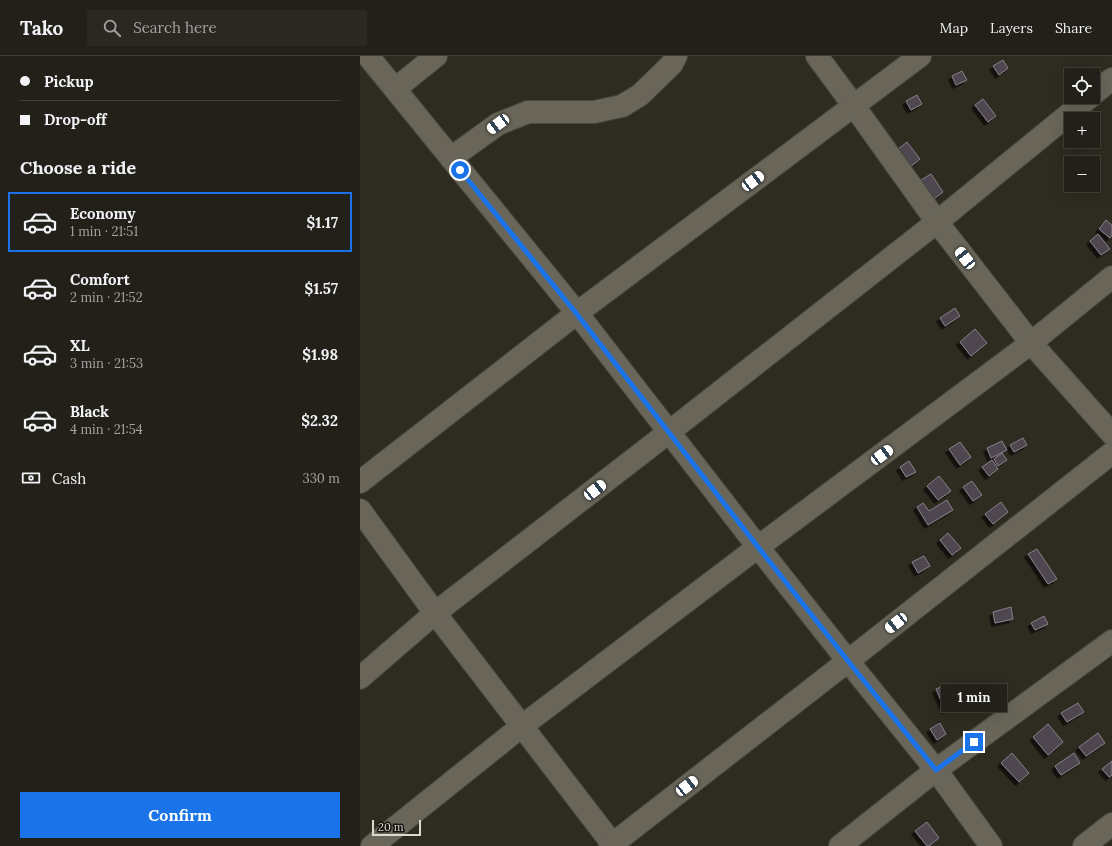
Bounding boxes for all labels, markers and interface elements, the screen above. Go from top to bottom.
search box [87,10,367,46]
text: Tako [20,16,63,40]
icon: search [101,17,123,39]
text: Search here [133,18,217,37]
text: Map [940,19,968,37]
text: Layers [990,19,1033,37]
text: Share [1055,19,1092,37]
map controls [1064,68,1100,192]
button: locate [1064,68,1100,104]
text: Pickup [44,72,93,91]
text: Drop-off [44,110,106,129]
car [485,112,511,136]
button: + [1064,112,1100,148]
text: Choose a ride [20,156,136,179]
button: − [1064,156,1100,192]
route start [451,161,469,179]
car [740,169,766,193]
icon: car [22,204,58,240]
text: Economy [70,204,135,223]
text: $1.17 [306,213,338,232]
text: 1 min · 21:51 [70,223,138,240]
car [953,245,977,271]
icon: car [22,270,58,306]
text: Comfort [70,270,130,289]
text: $1.57 [304,279,338,298]
text: 2 min · 21:52 [70,289,143,306]
icon: car [22,336,58,372]
text: XL [70,336,90,355]
text: $1.98 [302,345,338,364]
text: 3 min · 21:53 [70,355,143,372]
icon: car [22,402,58,438]
text: Black [70,402,109,421]
text: $2.32 [301,411,338,430]
text: 4 min · 21:54 [70,421,143,438]
car [869,443,895,467]
icon: cash [20,467,42,489]
text: Cash [52,469,86,488]
text: 330 m [302,470,340,487]
car [582,478,608,502]
car [883,611,909,635]
callout: 1 min [941,684,1007,712]
text: 1 min [957,689,991,706]
route end [965,733,983,751]
car [674,774,700,798]
button: Confirm [20,792,340,838]
scale bar [372,818,421,837]
text: 20 m [378,820,403,834]

